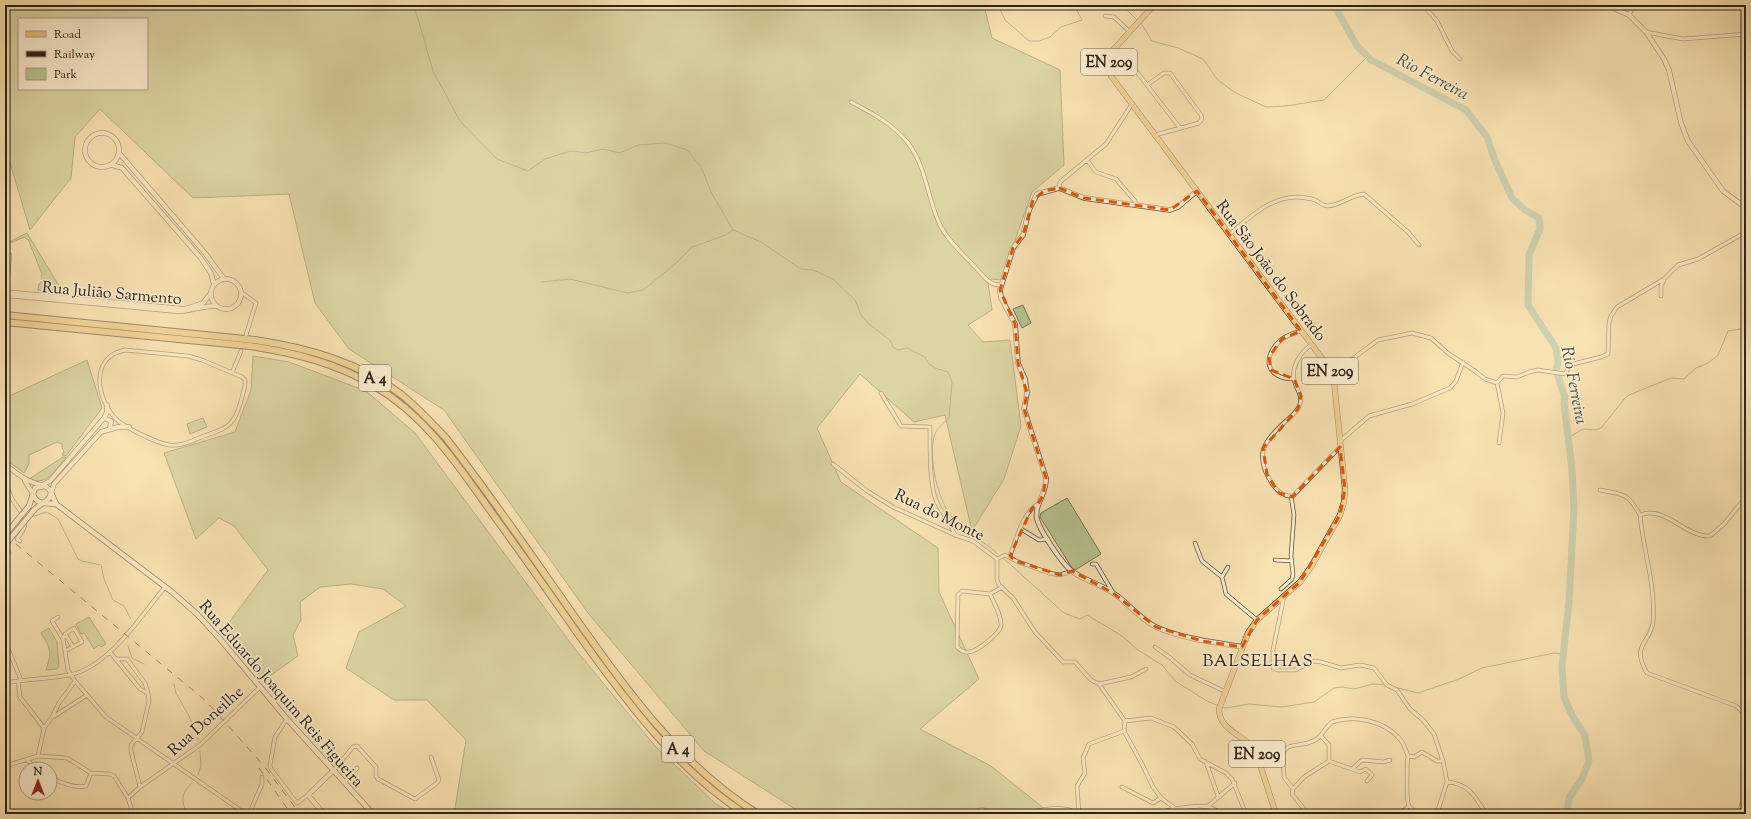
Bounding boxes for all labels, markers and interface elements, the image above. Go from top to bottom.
legend [18,18,148,90]
text: Road [54,26,81,44]
text: Railway [54,46,95,64]
road number: EN 209 [1081,49,1137,75]
water label: Rio Ferreira [1392,49,1473,107]
text: Park [54,66,77,84]
street label: Rua São João do Sobrado [1209,196,1331,347]
street label: Rua Julião Sarmento [41,277,183,312]
water label: Rio Ferreira [1554,344,1592,427]
road number: EN 209 [1302,358,1358,384]
road number: A 4 [359,365,391,391]
street label: Rua do Monte [890,485,988,548]
street label: Rua Eduardo Joaquim Reis Figueira [192,596,368,794]
district label: BALSELHAS [1202,650,1314,674]
street label: Rua Doneilhe [164,682,250,762]
road number: A 4 [662,736,694,762]
road number: EN 209 [1229,741,1285,767]
north arrow [18,761,58,801]
text: N [33,764,43,780]

